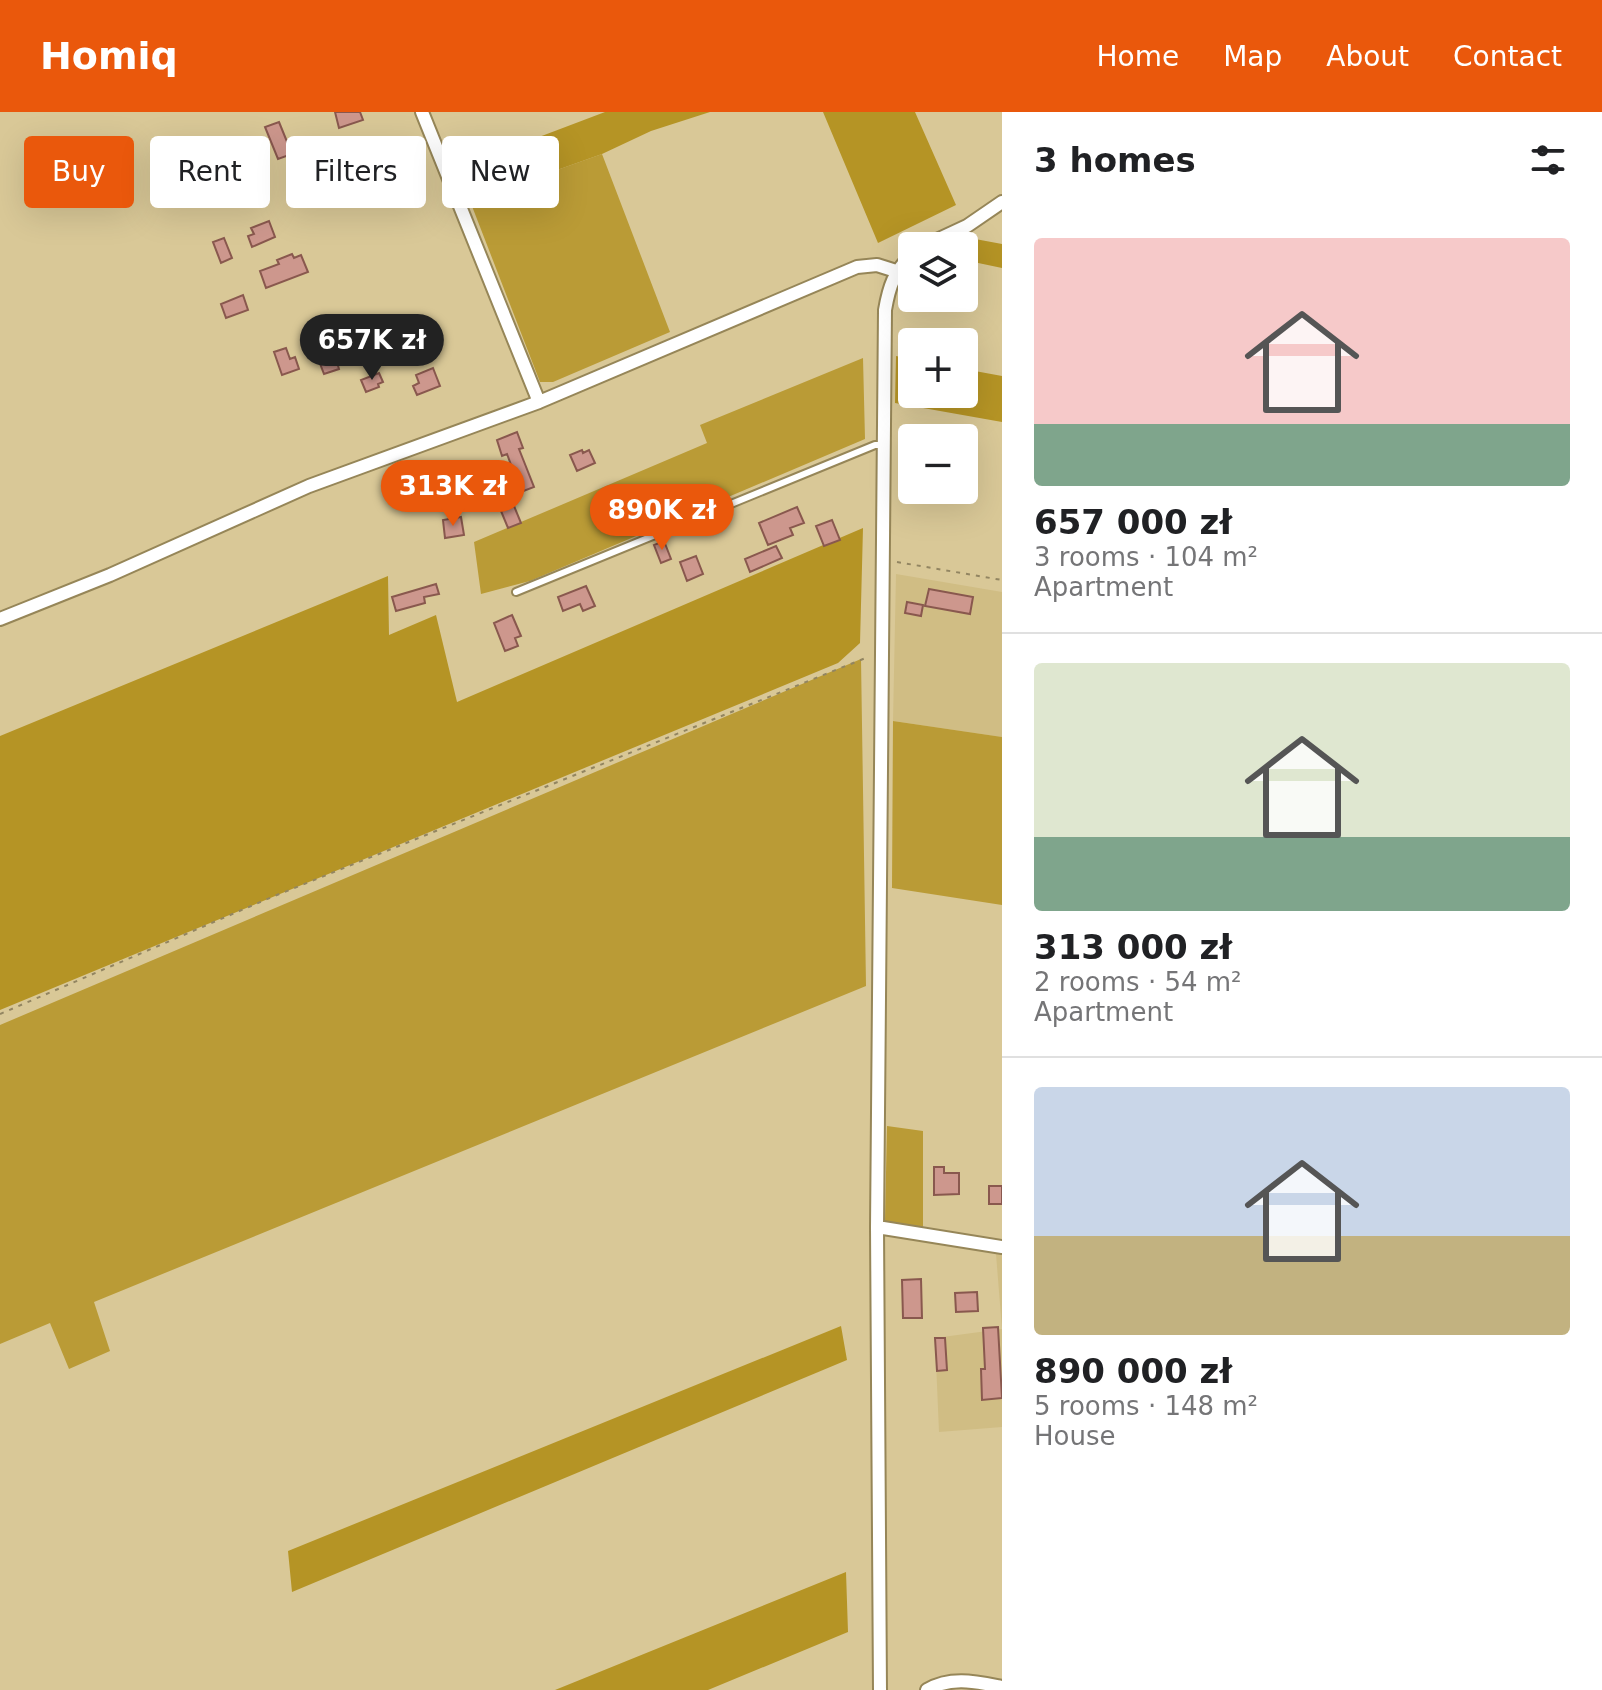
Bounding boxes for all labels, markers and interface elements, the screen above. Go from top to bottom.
text: Homiq [40,34,178,78]
text: Home [1096,40,1179,73]
text: Map [1223,40,1282,73]
text: About [1326,40,1409,73]
text: Contact [1453,40,1562,73]
chip: Buy [24,136,134,208]
chip: Rent [150,136,270,208]
chip: Filters [286,136,426,208]
chip: New [442,136,559,208]
icon: filters [1526,138,1570,182]
text: 3 homes [1034,140,1196,180]
map controls [898,232,978,504]
button: layers [898,232,978,312]
icon: home [1230,290,1374,434]
pin: 657K zł [298,314,446,382]
text: 657K zł [318,325,426,355]
button: + [898,328,978,408]
button: − [898,424,978,504]
pin: 313K zł [379,460,527,528]
text: 313K zł [399,471,507,501]
pin: 890K zł [588,484,736,552]
text: 890K zł [608,495,716,525]
text: 657 000 zł [1034,502,1232,542]
text: 3 rooms · 104 m² [1034,542,1258,572]
text: Apartment [1034,572,1173,602]
icon: home [1230,715,1374,859]
text: 313 000 zł [1034,927,1232,967]
text: 2 rooms · 54 m² [1034,967,1242,997]
text: Apartment [1034,997,1173,1027]
icon: home [1230,1139,1374,1283]
text: 890 000 zł [1034,1351,1232,1391]
text: 5 rooms · 148 m² [1034,1391,1258,1421]
text: House [1034,1421,1115,1451]

